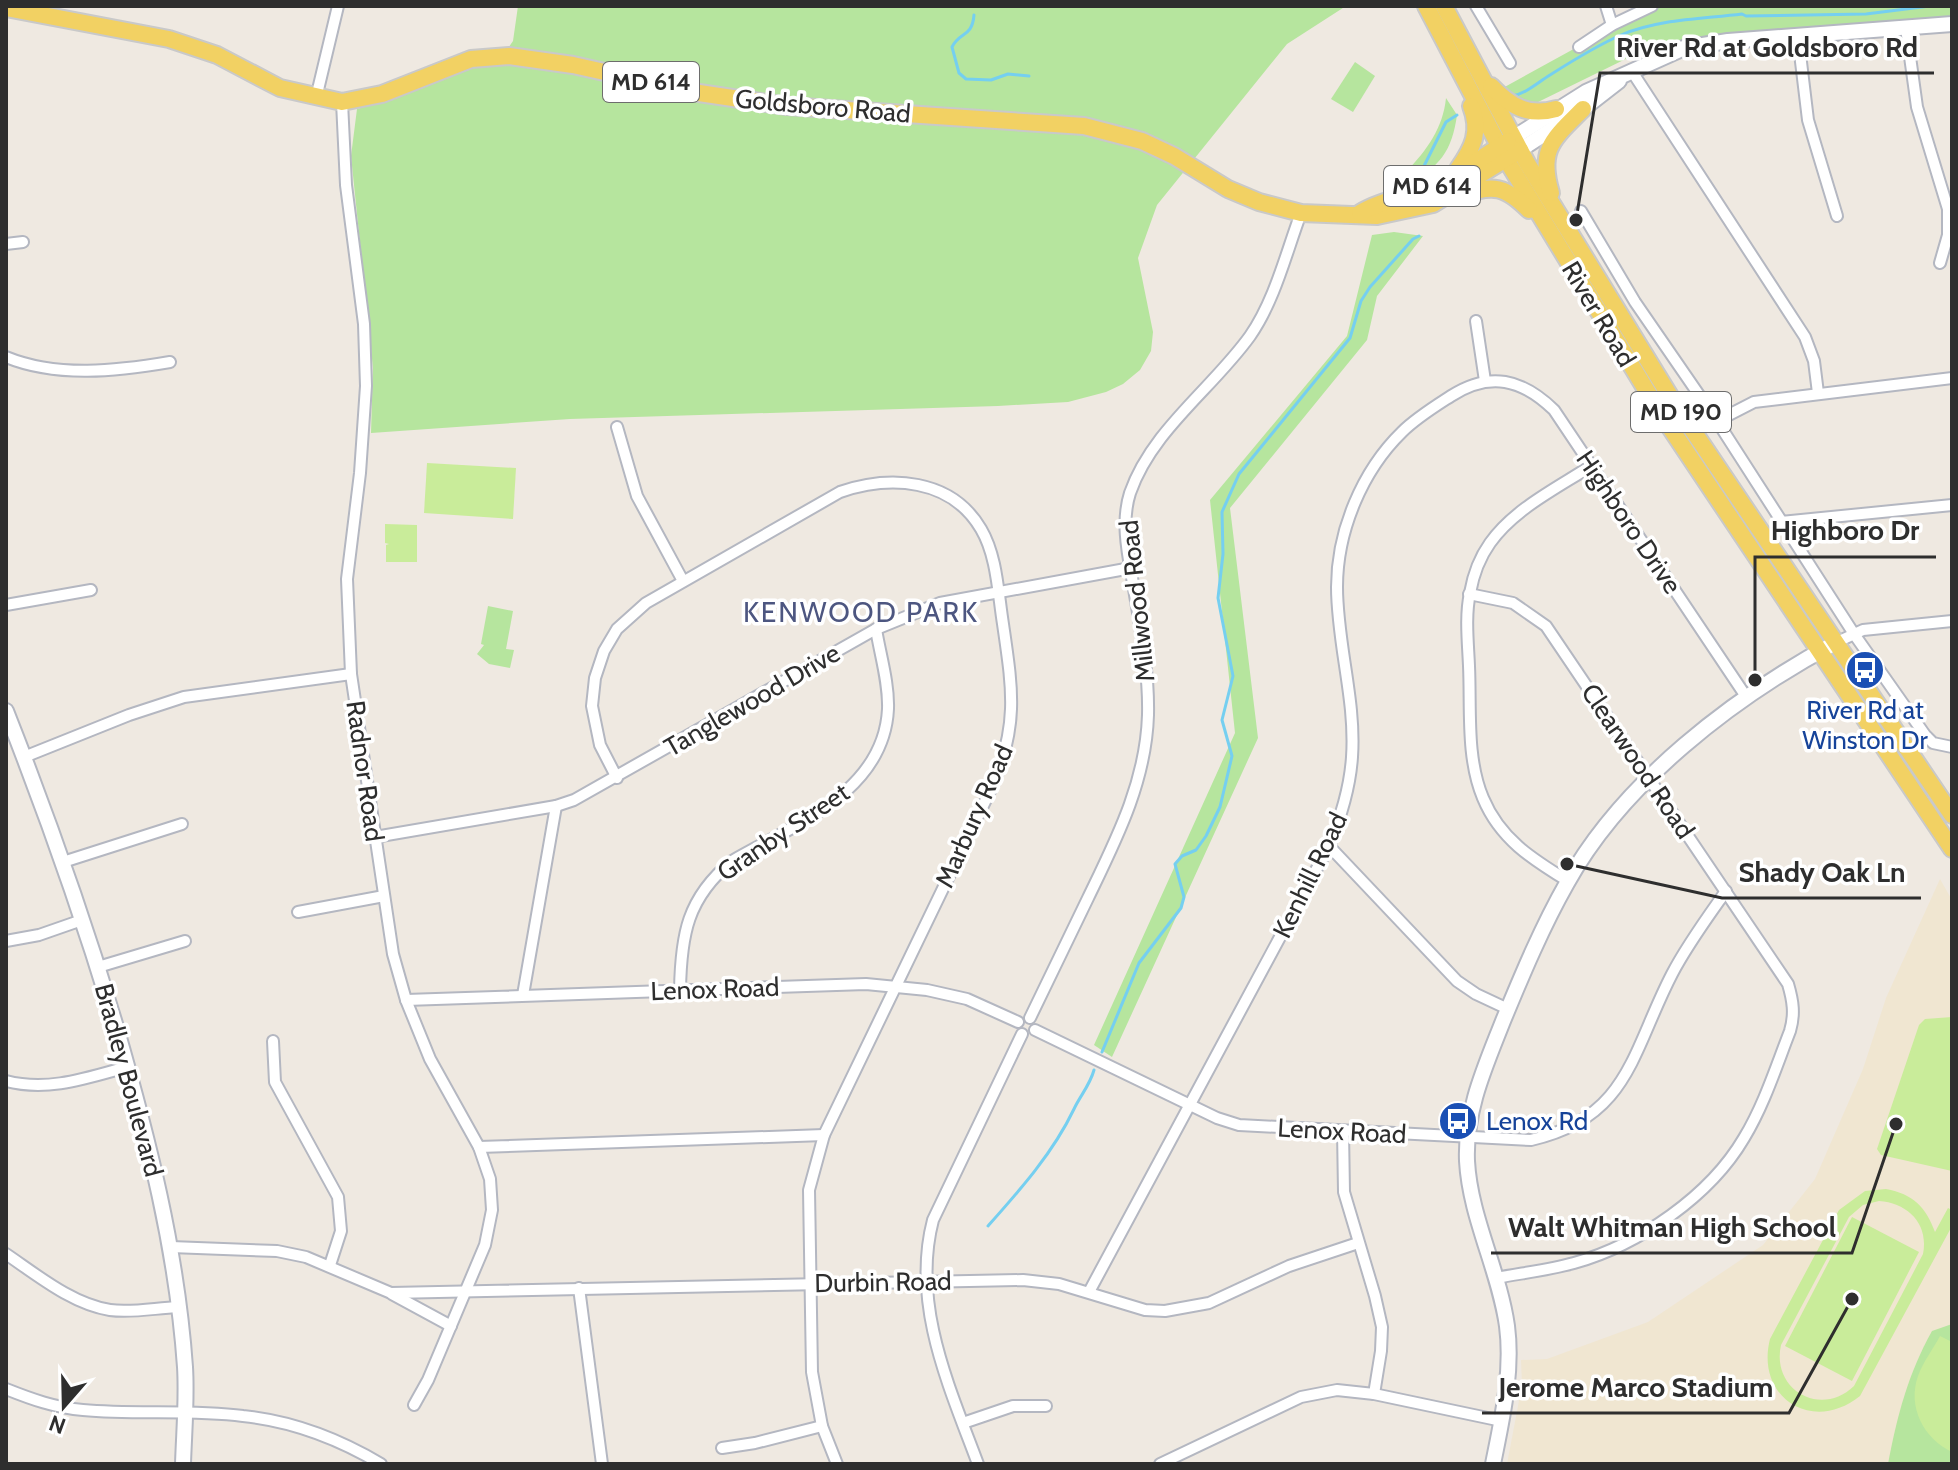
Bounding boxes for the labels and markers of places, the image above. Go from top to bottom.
callout: River Rd at Goldsboro Rd [1600,21,1934,73]
callout: Highboro Dr [1755,505,1936,557]
bus stop icon: River Rd at Winston Dr [1844,649,1886,691]
place label: River Rd at Winston Dr [1802,694,1929,756]
callout: Shady Oak Ln [1722,846,1921,898]
bus stop icon: Lenox Rd [1437,1100,1479,1142]
place label: Lenox Rd [1486,1105,1588,1137]
callout: Walt Whitman High School [1491,1201,1852,1253]
callout: Jerome Marco Stadium [1482,1361,1789,1413]

